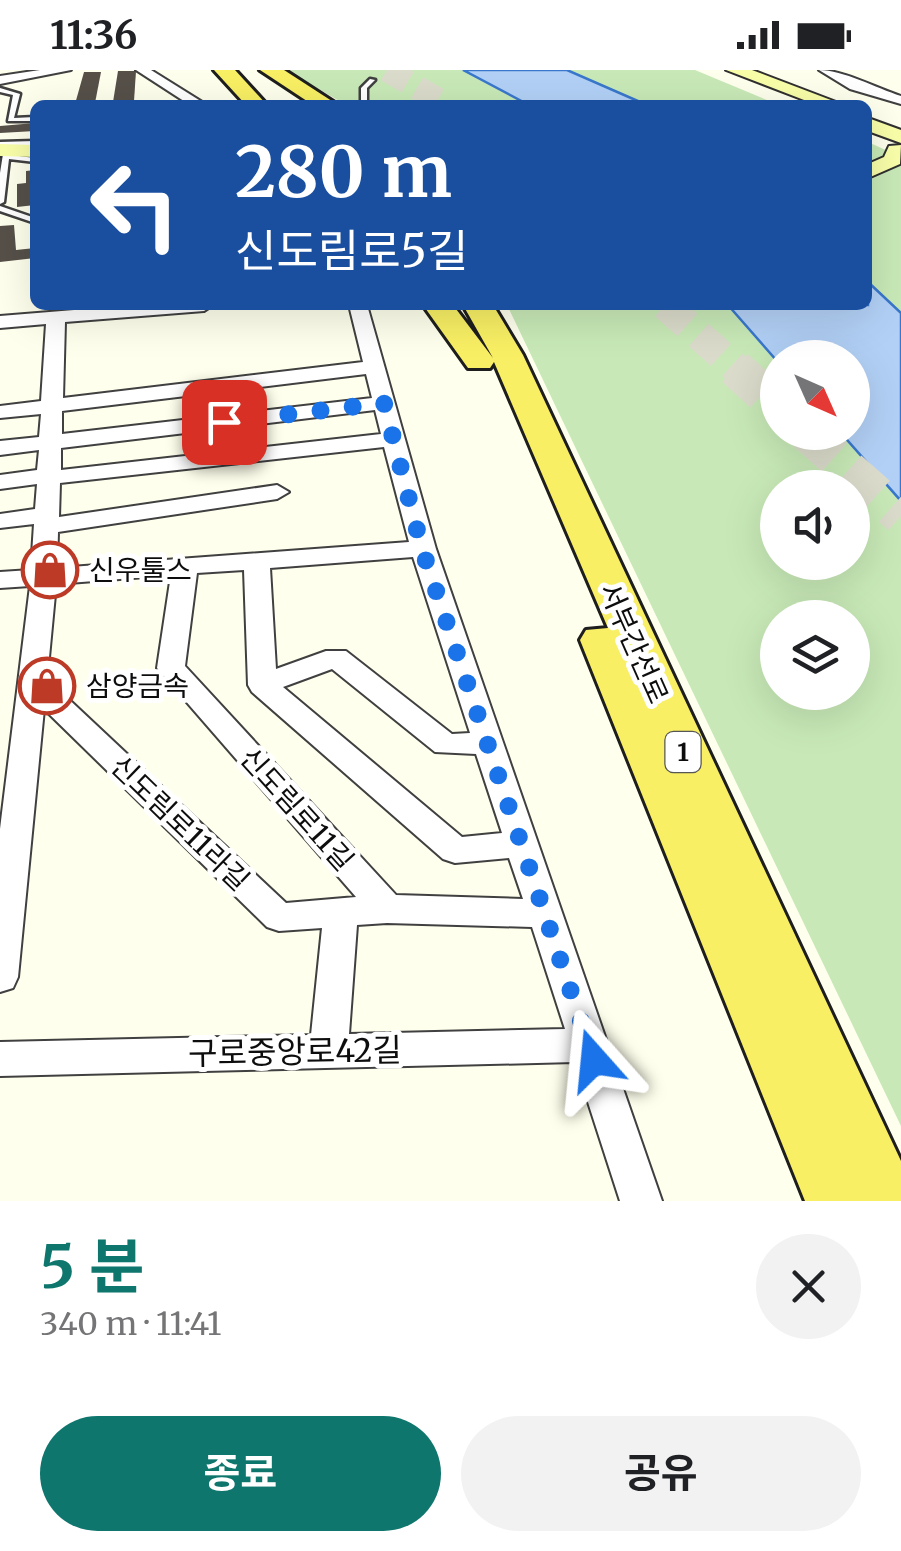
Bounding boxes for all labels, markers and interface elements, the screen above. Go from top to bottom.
text: 11:36 [50,12,137,59]
text: 280 m [235,128,452,216]
icon: left [70,140,200,270]
text: 신도림로5길 [235,223,468,279]
north arrow [760,340,870,450]
map controls [760,340,870,710]
pin [182,380,267,465]
icon: arrive [197,395,252,450]
button: sound [760,470,870,580]
shop icon: 신우툴스 [20,540,80,600]
place label: 신우툴스 [89,552,192,588]
street label: 서부간선로 [591,577,677,709]
button: layers [760,600,870,710]
shop icon: 삼양금속 [17,656,77,716]
place label: 삼양금속 [86,668,189,704]
road number: 1 [666,732,700,772]
street label: 신도림로11길 [232,740,362,878]
street label: 신도림로11라길 [103,748,257,898]
position arrow [542,1008,646,1112]
street label: 구로중앙로42길 [188,1030,402,1074]
text: 5 분 [40,1229,145,1304]
button: close [756,1234,861,1339]
text: 340 m · 11:41 [40,1304,221,1344]
button: 종료 [40,1416,441,1531]
button: 공유 [461,1416,861,1531]

